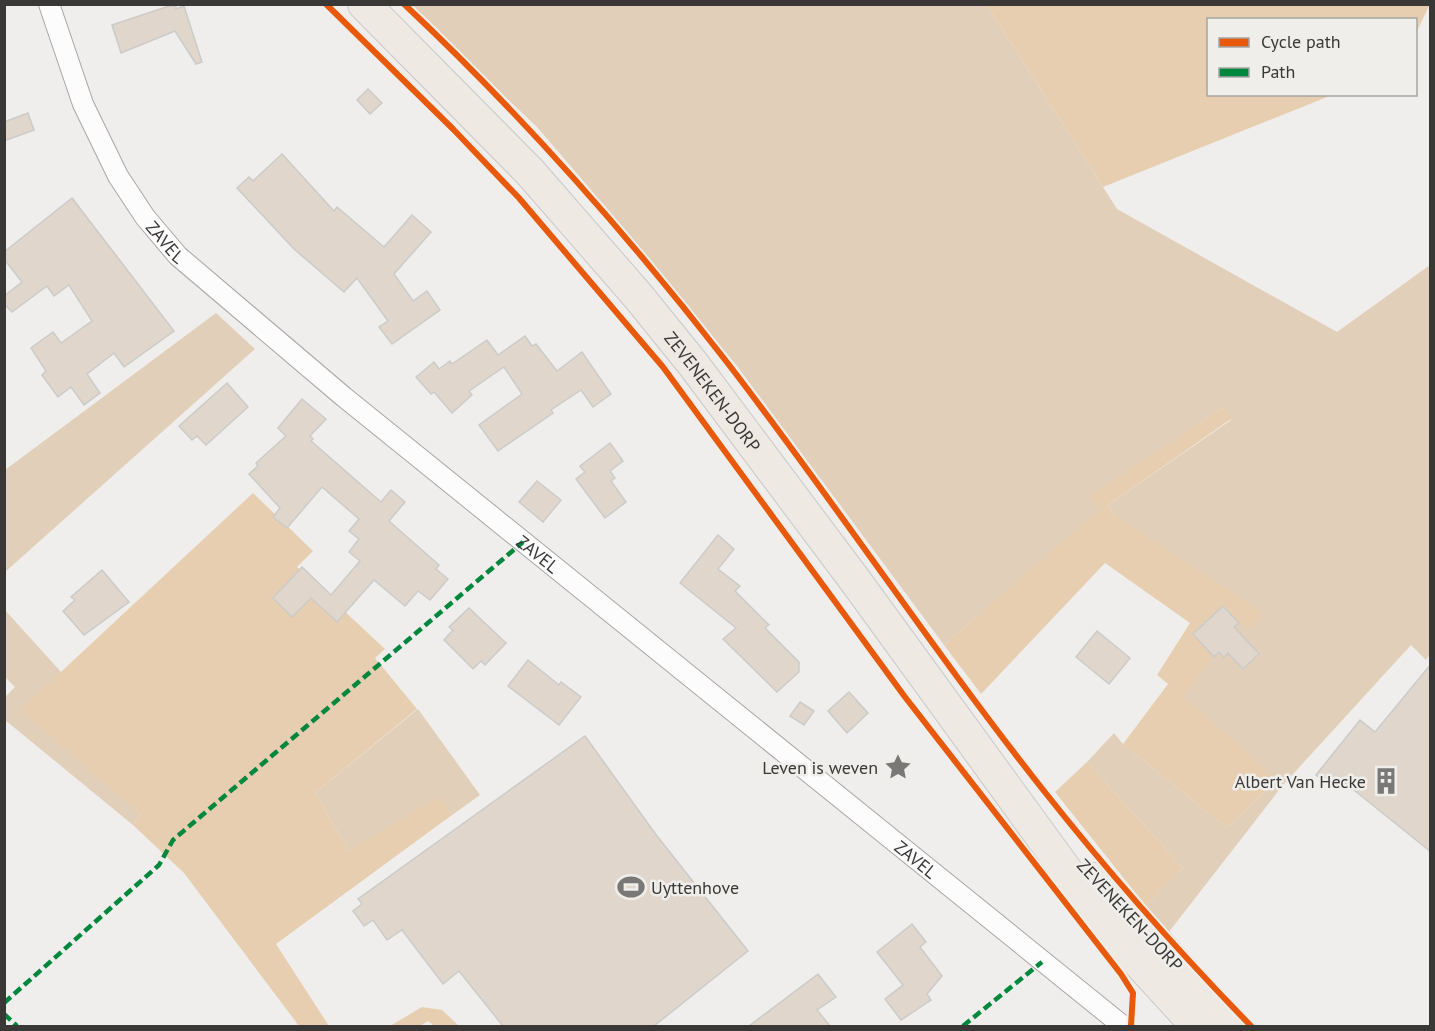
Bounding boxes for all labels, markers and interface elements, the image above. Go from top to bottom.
legend [1207,18,1417,96]
text: Cycle path [1261,30,1341,53]
text: Path [1261,60,1295,83]
street label: ZAVEL [141,216,190,268]
street label: ZEVENEKEN-DORP [660,327,766,456]
street label: ZAVEL [512,529,564,578]
place icon: Leven is weven [883,752,913,782]
place label: Leven is weven [762,756,878,779]
building icon: Albert Van Hecke [1371,766,1401,796]
place label: Albert Van Hecke [1235,770,1366,793]
street label: ZAVEL [890,835,942,883]
street label: ZEVENEKEN-DORP [1072,854,1188,976]
sports icon: Uyttenhove [616,872,646,902]
place label: Uyttenhove [651,876,739,899]

